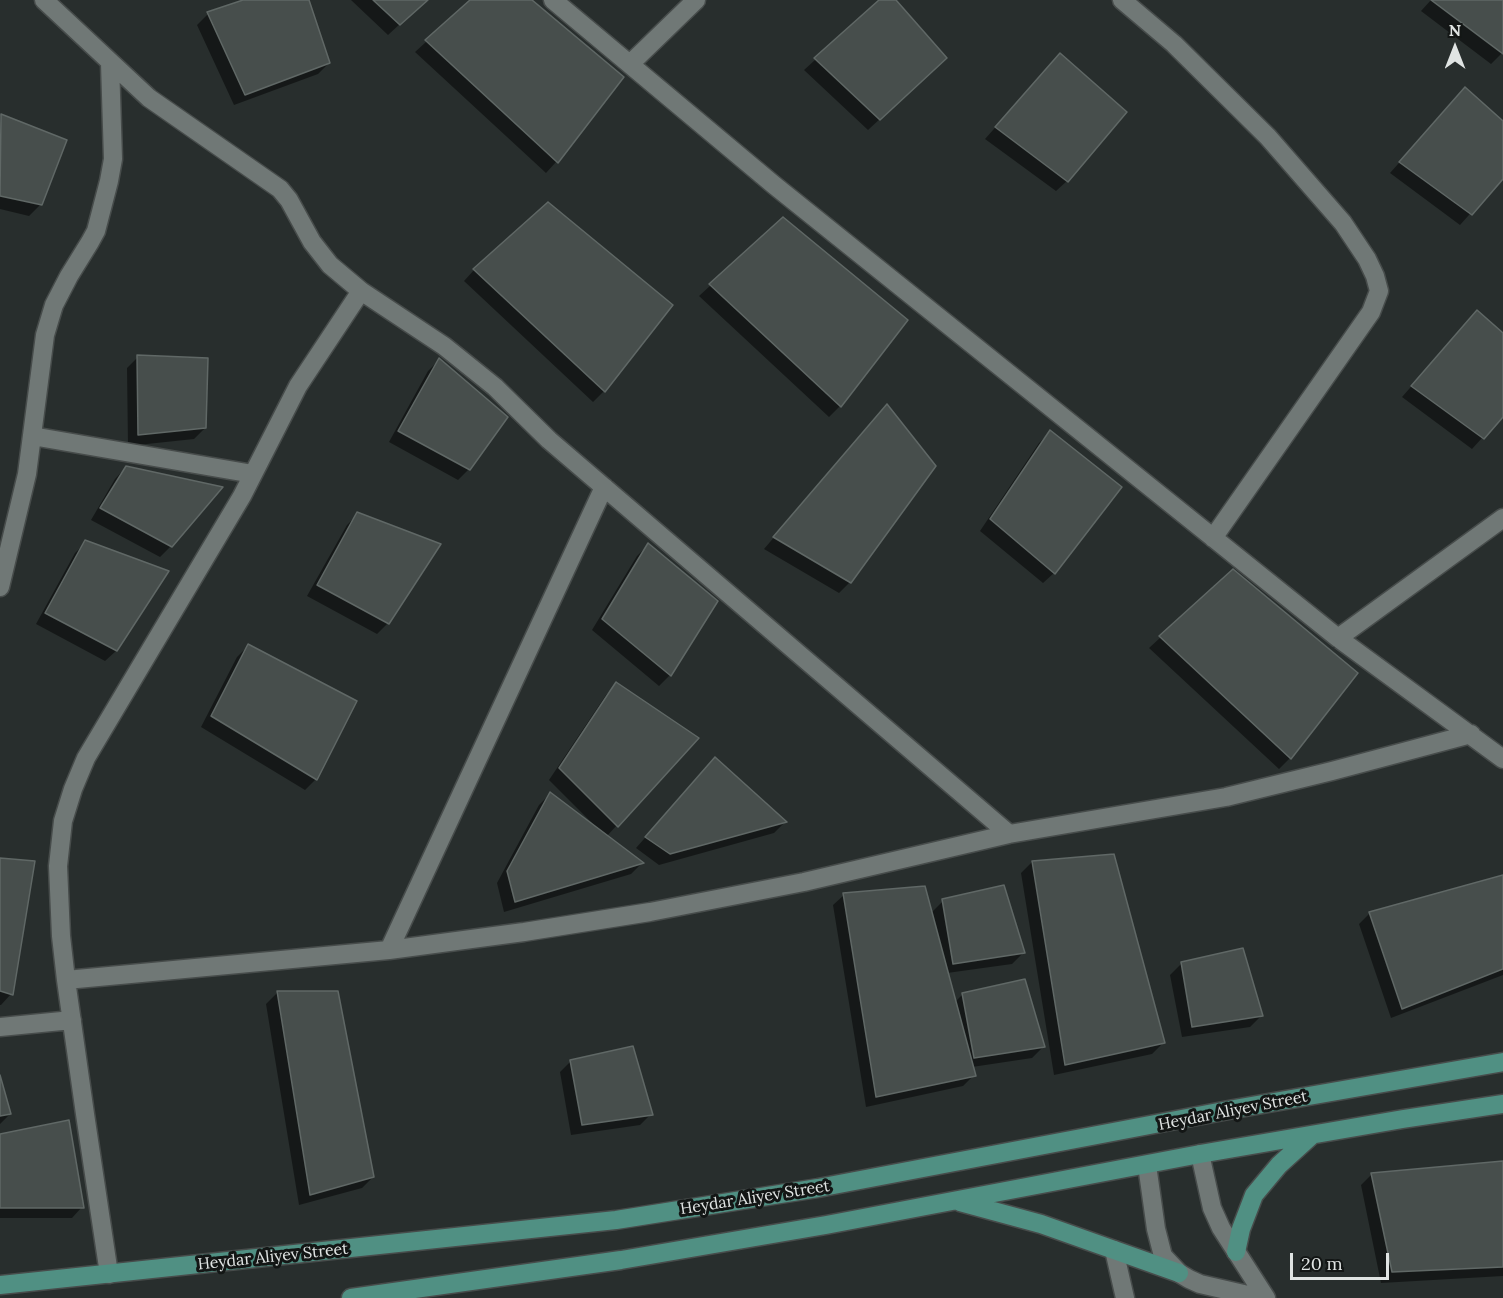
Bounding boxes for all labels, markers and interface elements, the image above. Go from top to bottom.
north arrow [1425,18,1485,78]
text: N [1449,20,1461,40]
street label: Heydar Aliyev Street [1157,1087,1309,1135]
street label: Heydar Aliyev Street [679,1177,831,1219]
street label: Heydar Aliyev Street [197,1240,349,1274]
scale bar [1293,1241,1392,1279]
text: 20 m [1301,1252,1343,1275]

